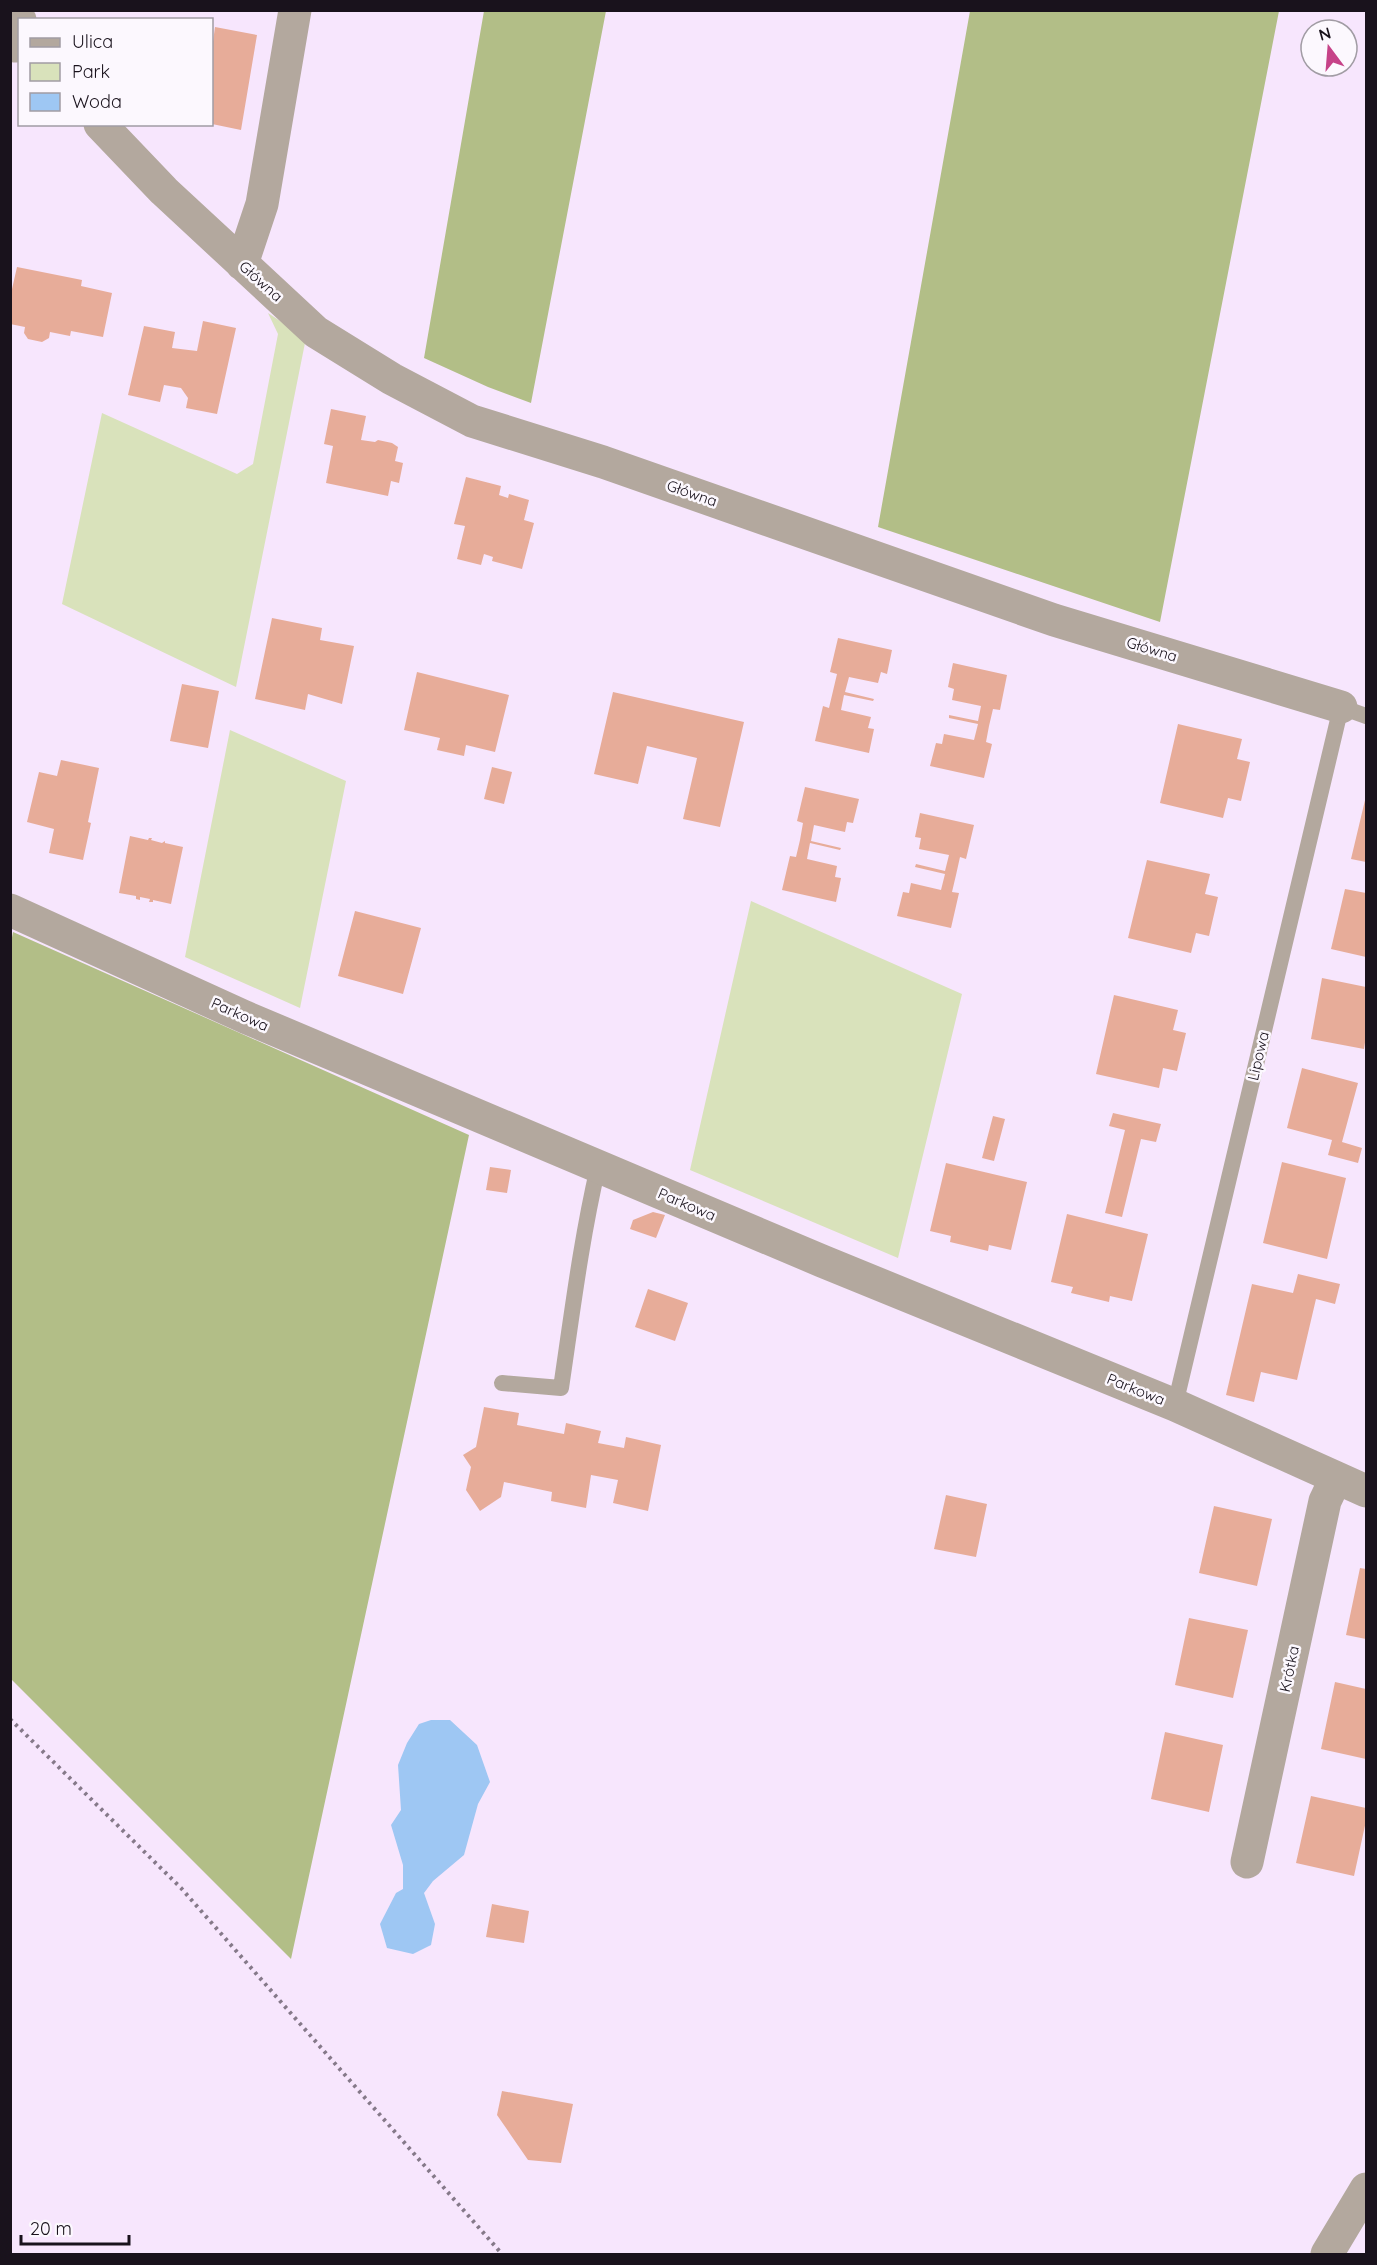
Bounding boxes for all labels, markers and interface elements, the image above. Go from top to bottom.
legend [18,18,213,126]
north arrow [1299,18,1359,78]
text: N [1316,22,1333,45]
text: Ulica [72,30,113,53]
text: Park [72,60,110,83]
text: Woda [72,90,122,113]
street label: Główna [235,257,287,305]
street label: Główna [664,476,720,510]
street label: Główna [1124,632,1180,666]
street label: Parkowa [208,993,272,1035]
street label: Lipowa [1243,1030,1273,1082]
street label: Parkowa [655,1183,719,1225]
street label: Parkowa [1104,1369,1168,1409]
street label: Krótka [1275,1644,1303,1694]
scale bar [21,2208,129,2246]
text: 20 m [30,2217,72,2240]

